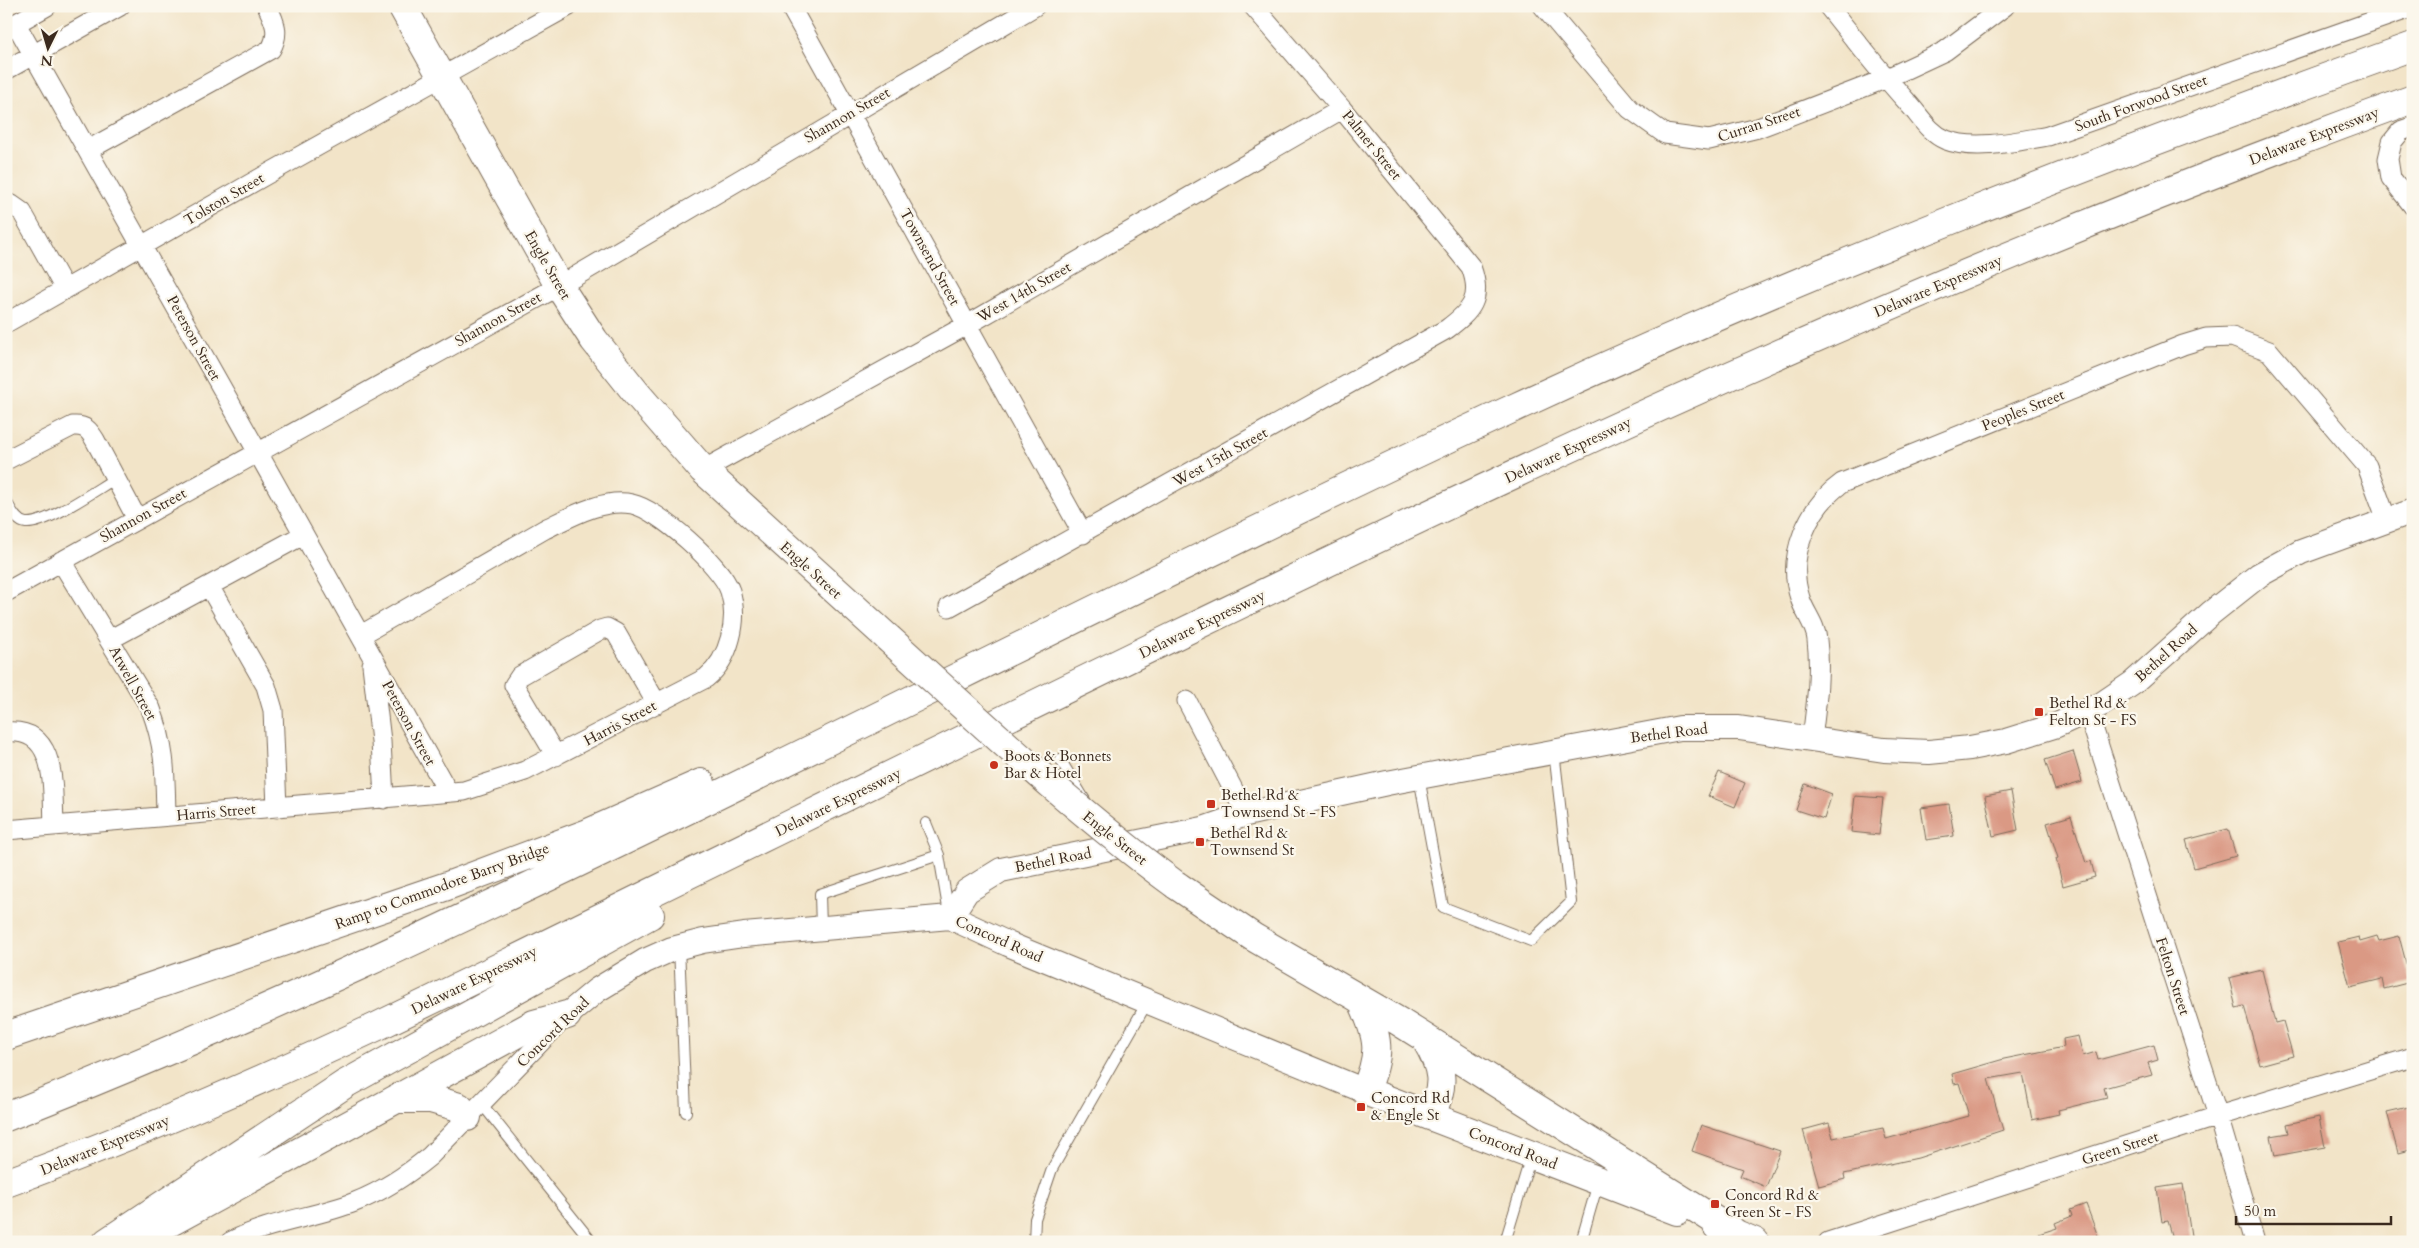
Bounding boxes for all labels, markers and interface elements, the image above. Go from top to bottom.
north arrow [22,22,72,72]
text: N [40,50,54,70]
street label: South Forwood Street [2072,70,2210,136]
street label: Shannon Street [800,82,894,148]
street label: Curran Street [1715,101,1803,147]
street label: Delaware Expressway [2246,102,2382,170]
street label: Palmer Street [1338,106,1406,184]
street label: Tolston Street [180,168,268,230]
street label: Townsend Street [895,205,965,309]
street label: Engle Street [520,227,576,304]
street label: Delaware Expressway [1871,250,2005,322]
street label: West 14th Street [972,257,1075,328]
street label: Shannon Street [451,287,545,351]
street label: Peterson Street [162,292,226,384]
street label: Peoples Street [1979,384,2068,436]
street label: Delaware Expressway [1501,412,1635,488]
street label: West 15th Street [1168,423,1271,492]
street label: Shannon Street [96,483,190,547]
street label: Engle Street [776,537,846,603]
street label: Delaware Expressway [1136,585,1268,663]
street label: Bethel Road [2130,620,2202,686]
street label: Atwell Street [104,642,162,724]
street label: Peterson Street [377,677,441,769]
place label: Bethel Rd & Felton St - FS [2049,693,2137,730]
street label: Harris Street [580,695,660,750]
marker: Bethel Rd & Felton St - FS [2033,706,2045,718]
street label: Bethel Road [1629,718,1709,748]
place label: Boots & Bonnets Bar & Hotel [1004,746,1111,783]
marker: Boots & Bonnets Bar & Hotel [988,759,1000,771]
street label: Delaware Expressway [772,763,904,841]
place label: Bethel Rd & Townsend St - FS [1221,785,1336,822]
marker: Bethel Rd & Townsend St - FS [1205,798,1217,810]
street label: Harris Street [176,799,257,825]
street label: Engle Street [1079,806,1152,870]
place label: Bethel Rd & Townsend St [1210,823,1295,860]
marker: Bethel Rd & Townsend St [1194,836,1206,848]
street label: Ramp to Commodore Barry Bridge [332,838,552,934]
street label: Bethel Road [1013,843,1093,877]
street label: Concord Road [952,911,1046,967]
street label: Felton Street [2151,935,2195,1018]
street label: Delaware Expressway [408,941,540,1019]
street label: Concord Road [512,992,594,1072]
place label: Concord Rd & Engle St [1371,1088,1450,1125]
marker: Concord Rd & Engle St [1355,1101,1367,1113]
street label: Delaware Expressway [37,1110,173,1180]
street label: Concord Road [1466,1122,1560,1174]
street label: Green Street [2079,1126,2161,1170]
place label: Concord Rd & Green St - FS [1725,1185,1819,1222]
scale bar [2236,1193,2392,1225]
marker: Concord Rd & Green St - FS [1709,1198,1721,1210]
text: 50 m [2244,1201,2276,1221]

